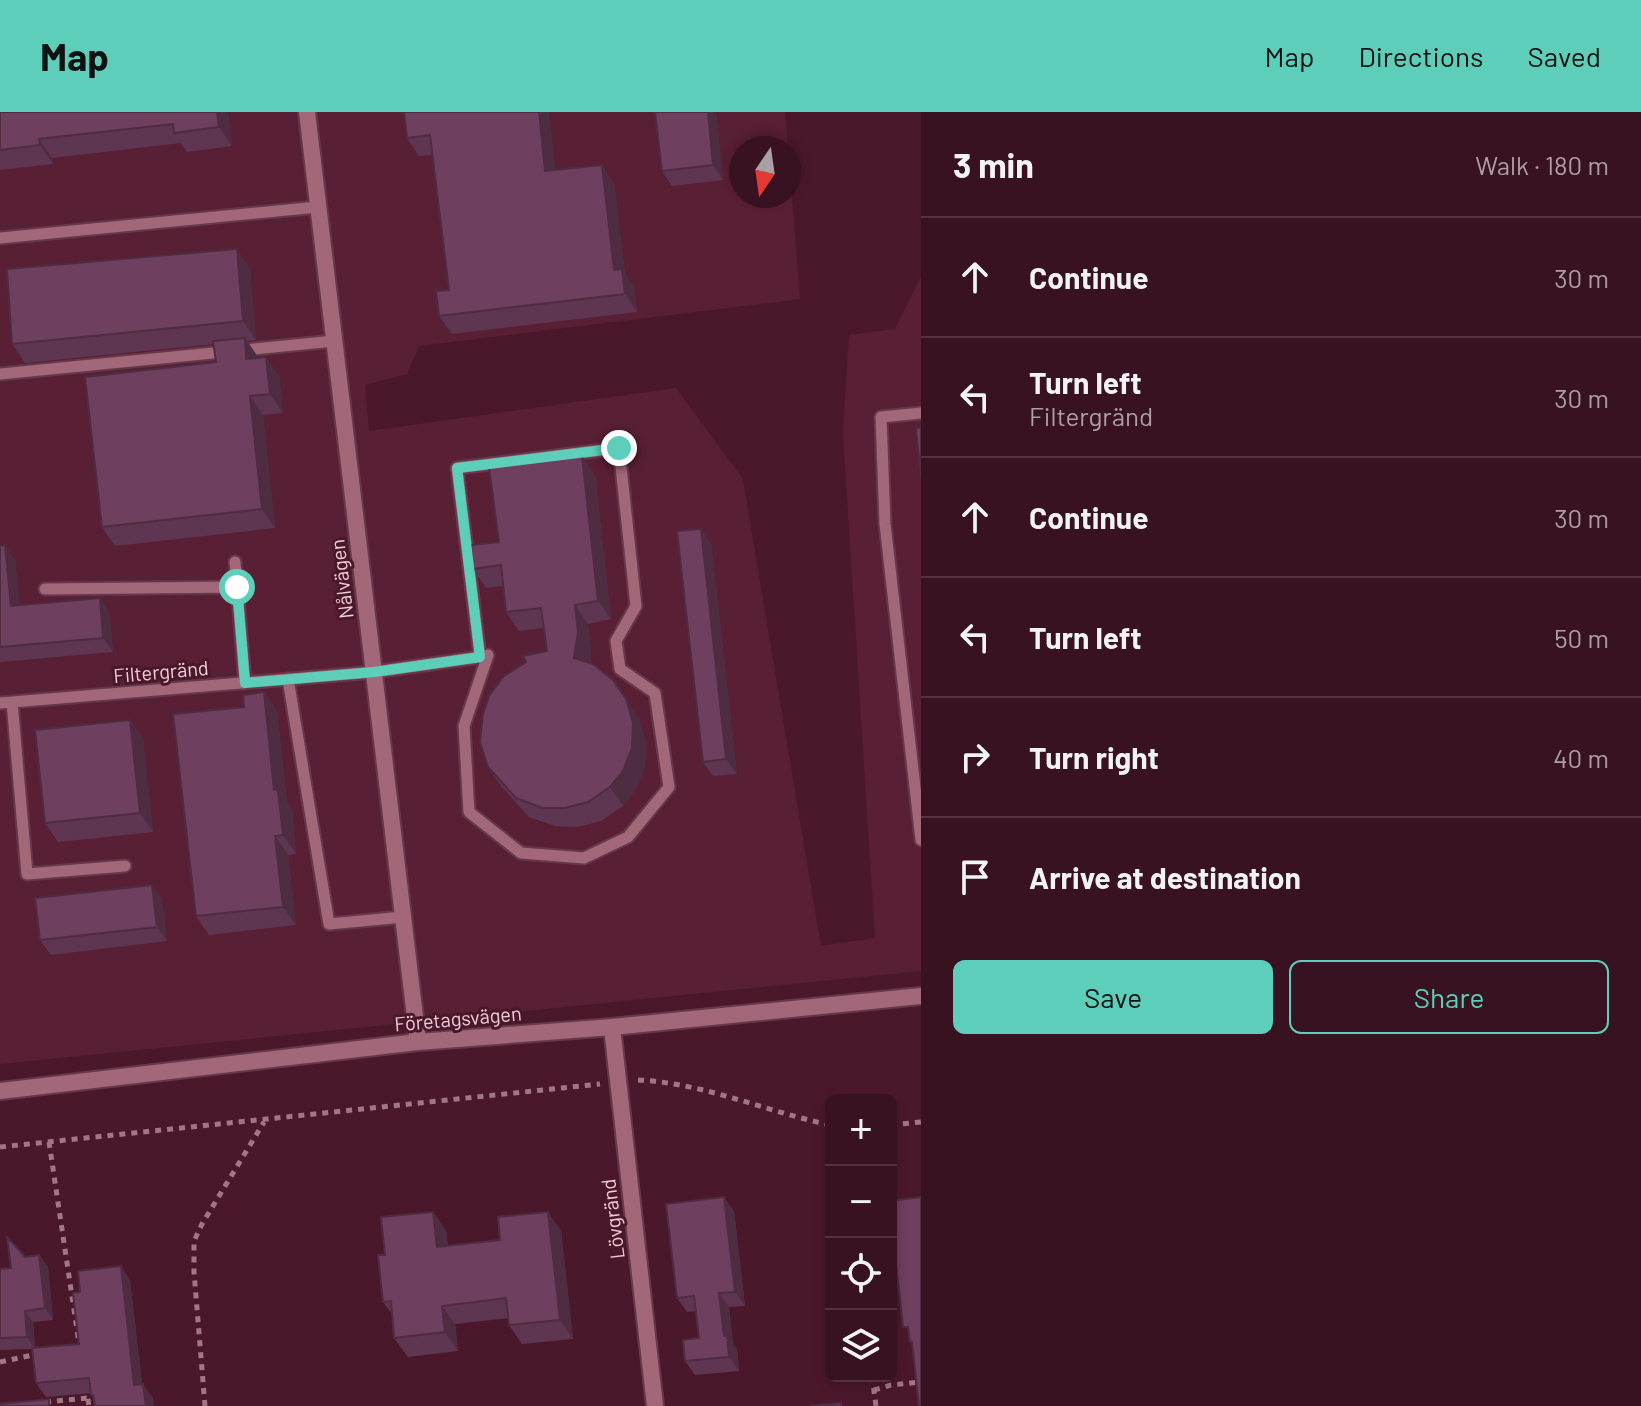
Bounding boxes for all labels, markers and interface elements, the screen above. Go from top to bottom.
text: Map [40,33,109,79]
text: Map [1265,39,1314,73]
text: Directions [1358,39,1484,73]
text: Saved [1528,39,1601,73]
north arrow [729,136,801,208]
text: 3 min [953,144,1034,185]
text: Walk · 180 m [1475,149,1609,180]
icon: ahead [953,255,997,299]
text: Continue [1029,259,1149,295]
text: 30 m [1554,262,1609,293]
text: Turn left [1029,364,1142,400]
icon: left [953,375,997,419]
text: 30 m [1554,382,1609,413]
text: Filtergränd [1029,400,1153,431]
route end [601,430,637,466]
icon: ahead [953,495,997,539]
text: Continue [1029,499,1149,535]
text: 30 m [1554,502,1609,533]
street label: Nålvägen [324,538,358,620]
route start [219,569,255,605]
icon: left [953,615,997,659]
text: Turn left [1029,619,1142,655]
text: 50 m [1554,622,1609,653]
street label: Filtergränd [112,655,210,687]
icon: right [953,735,997,779]
text: Turn right [1029,739,1159,775]
text: 40 m [1553,742,1609,773]
icon: arrive [953,855,997,899]
text: Arrive at destination [1029,859,1301,895]
button: Save [953,960,1273,1034]
button: Share [1289,960,1609,1034]
street label: Företagsvägen [393,1000,523,1036]
map controls [825,1094,897,1382]
button: + [825,1094,897,1166]
button: − [825,1166,897,1238]
street label: Lövgränd [595,1178,629,1261]
button: locate [825,1238,897,1310]
button: layers [825,1310,897,1382]

